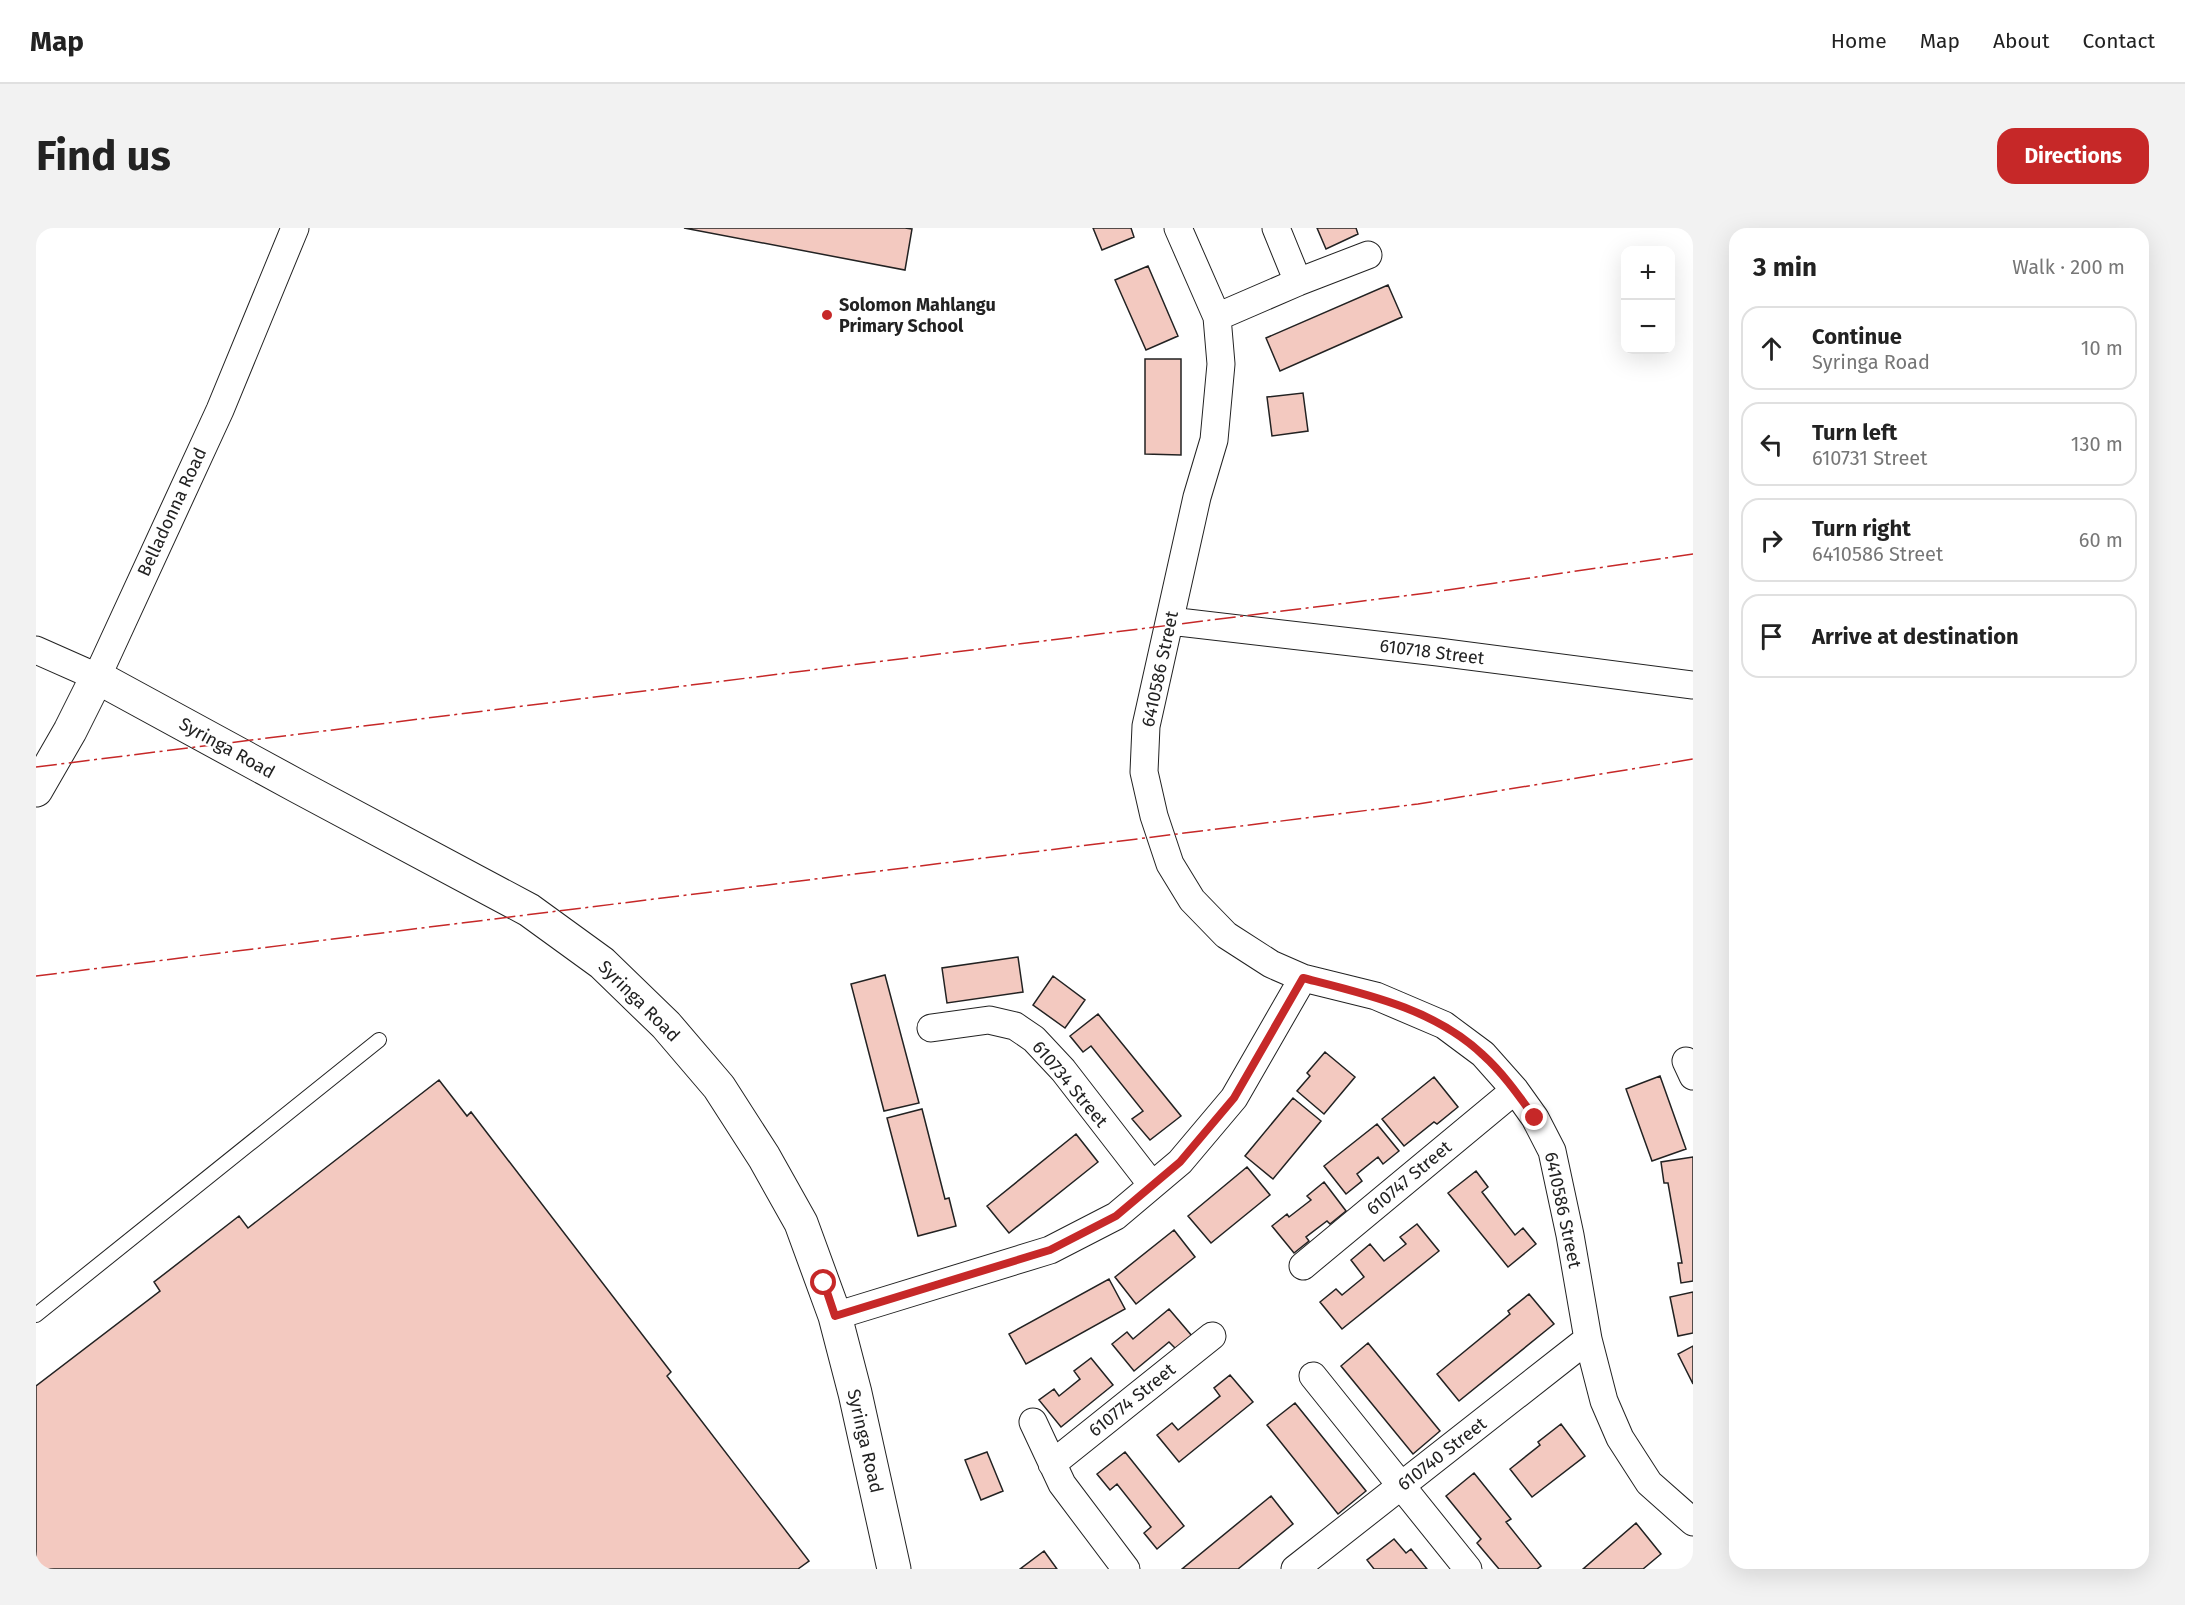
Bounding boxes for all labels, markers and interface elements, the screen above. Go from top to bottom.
text: Map [30,25,84,58]
text: Home [1831,28,1887,54]
text: Map [1920,28,1960,54]
text: About [1993,28,2050,54]
text: Contact [2083,28,2155,54]
button: Directions [1997,128,2149,184]
text: Find us [36,131,171,181]
map controls [1621,246,1675,354]
button: + [1621,246,1675,300]
text: 3 min [1753,252,1817,283]
text: Walk · 200 m [2012,255,2125,279]
place label: Solomon Mahlangu Primary School [839,294,996,337]
button: − [1621,300,1675,354]
marker: Solomon Mahlangu Primary School [820,308,834,322]
text: Continue [1812,323,1902,350]
icon: ahead [1755,332,1788,365]
text: 10 m [2081,336,2123,360]
text: Syringa Road [1812,350,1930,374]
text: Turn left [1812,419,1897,446]
icon: left [1755,428,1788,461]
text: 130 m [2071,432,2123,456]
street label: Belladonna Road [133,444,211,580]
text: 610731 Street [1812,446,1927,470]
text: Turn right [1812,515,1911,542]
icon: right [1755,524,1788,557]
text: 60 m [2079,528,2123,552]
text: 6410586 Street [1812,542,1943,566]
street label: 6410586 Street [1137,608,1183,729]
icon: arrive [1755,620,1788,653]
text: Arrive at destination [1812,623,2019,650]
street label: 610718 Street [1378,635,1486,669]
street label: Syringa Road [175,713,279,783]
street label: Syringa Road [594,956,684,1046]
street label: 610734 Street [1027,1036,1113,1132]
route end [1521,1104,1547,1130]
street label: 610747 Street [1362,1136,1456,1220]
street label: 6410586 Street [1540,1150,1586,1271]
route start [810,1269,836,1295]
street label: 610774 Street [1084,1358,1180,1441]
street label: Syringa Road [842,1387,888,1495]
street label: 610740 Street [1393,1412,1491,1496]

